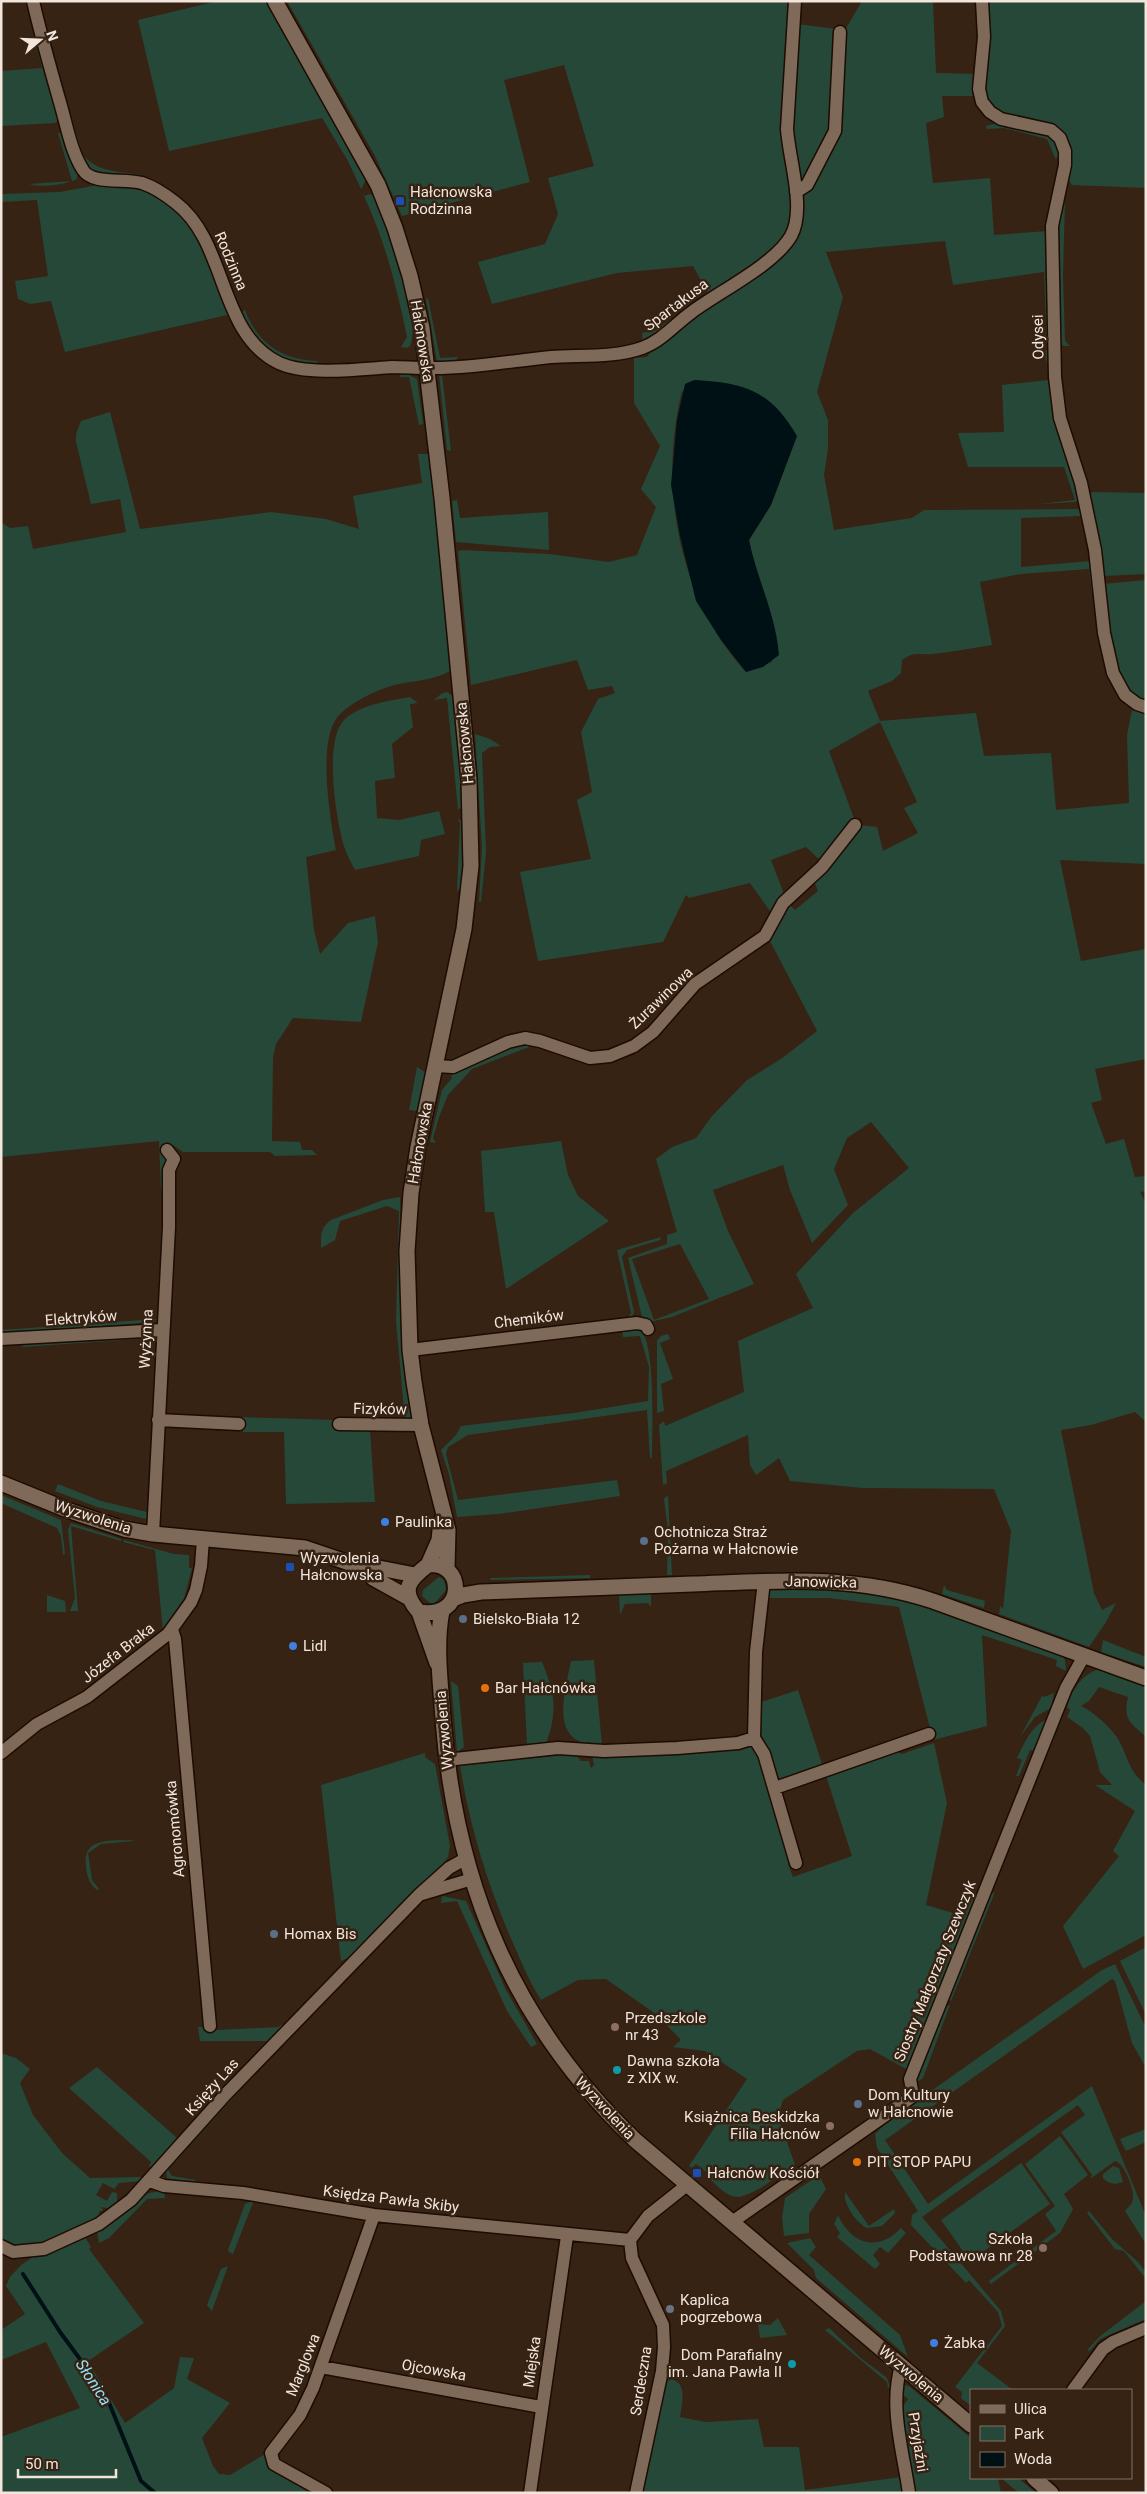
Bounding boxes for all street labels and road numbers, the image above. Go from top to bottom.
street label: Rodzinna [211,229,251,293]
street label: Spartakusa [640,275,712,335]
street label: Hałcnowska [407,299,437,383]
street label: Odysei [1029,314,1047,360]
street label: Hałcnowska [452,701,478,785]
street label: Żurawinowa [626,963,696,1033]
street label: Hałcnowska [404,1101,436,1185]
street label: Elektryków [44,1306,118,1330]
street label: Chemików [493,1306,565,1332]
street label: Wyżynna [135,1309,157,1369]
street label: Fizyków [353,1400,407,1418]
street label: Wyzwolenia [52,1496,134,1538]
street label: Janowicka [785,1572,857,1592]
street label: Józefa Braka [78,1619,158,1687]
street label: Wyzwolenia [432,1690,456,1770]
street label: Agronomówka [162,1780,188,1878]
street label: Siostry Małgorzaty Szewczyk [890,1877,980,2064]
street label: Księży Las [182,2055,242,2119]
street label: Wyzwolenia [571,2073,639,2143]
street label: Księdza Pawła Skiby [322,2182,460,2216]
street label: Marglowa [282,2331,324,2399]
street label: Miejska [519,2335,545,2389]
street label: Wyzwolenia [875,2342,947,2406]
street label: Serdeczna [627,2345,655,2417]
street label: Ojcowska [400,2355,468,2385]
street label: Przyjaźni [904,2411,932,2473]

